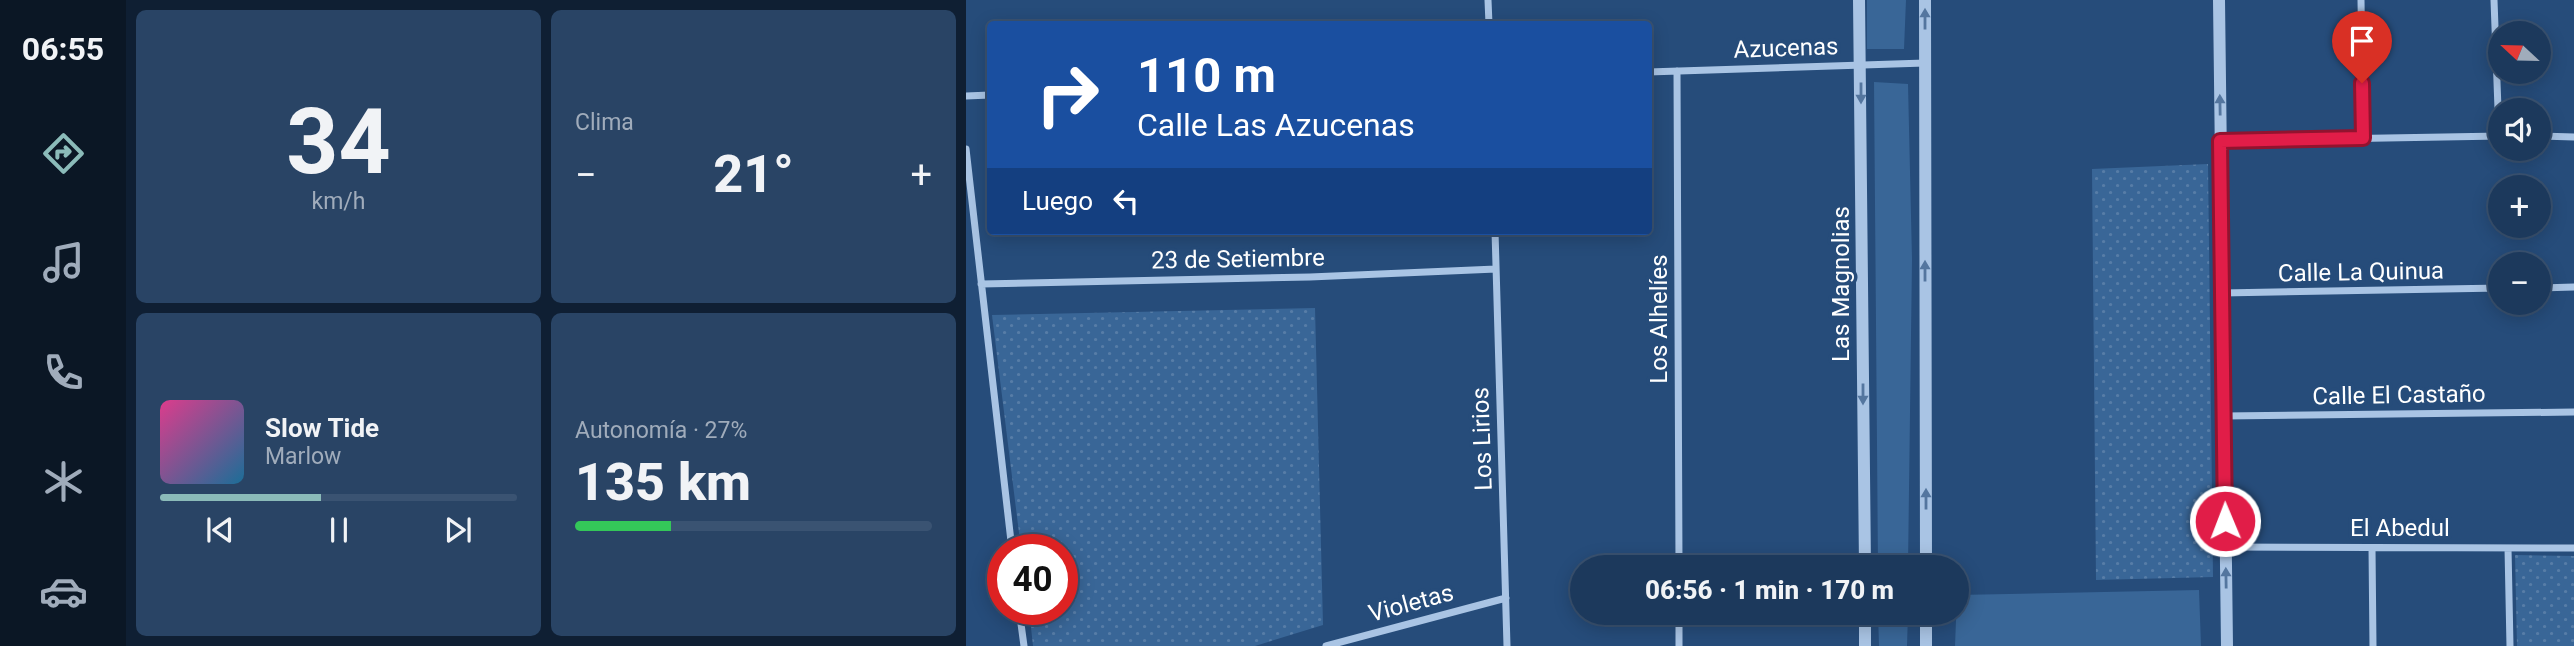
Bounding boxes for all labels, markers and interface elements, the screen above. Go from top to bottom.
one-way arrow [1919,8,1931,30]
pin [2332,11,2392,83]
north arrow [2488,21,2552,84]
map controls [2488,21,2551,315]
icon: arrive [2343,22,2381,60]
text: 06:55 [22,30,104,68]
street label: Azucenas [1733,32,1839,64]
text: 110 m [1137,47,1276,104]
icon: right [1022,49,1113,140]
one-way arrow [1855,82,1867,104]
text: 34 [286,89,391,195]
one-way arrow [2214,94,2226,116]
button: sound [2488,98,2551,161]
text: Calle Las Azucenas [1137,106,1415,144]
text: Clima [575,109,634,136]
icon: directions [39,129,88,178]
text: 21° [713,144,794,205]
text: − [575,153,597,197]
text: + [910,153,932,197]
button: + [2488,175,2551,238]
icon: left [1107,182,1145,220]
text: Luego [1022,186,1093,216]
text: km/h [312,188,366,215]
street label: Las Magnolias [1827,206,1855,362]
icon: music [39,238,88,287]
street label: 23 de Setiembre [1151,243,1325,275]
button: − [2488,252,2551,315]
street label: Los Alhelíes [1645,254,1673,384]
street label: Calle La Quinua [2278,257,2444,287]
one-way arrow [1919,260,1931,282]
icon: phone [39,348,88,397]
street label: Calle El Castaño [2312,379,2486,411]
one-way arrow [1857,383,1869,405]
street label: Los Lirios [1466,387,1498,491]
text: Slow Tide [265,413,379,443]
text: Autonomía · 27% [575,417,747,444]
text: Marlow [265,443,341,470]
text: 135 km [575,452,751,513]
icon: climate [39,457,88,506]
position arrow [2188,484,2262,558]
one-way arrow [1920,488,1932,510]
icon: previous [201,511,239,549]
icon: pause [320,511,358,549]
icon: next [439,511,477,549]
street label: El Abedul [2350,514,2450,542]
speed limit sign: 40 [987,534,1078,625]
icon: car [39,567,88,616]
one-way arrow [2220,567,2232,589]
text: 06:56 · 1 min · 170 m [1645,575,1894,605]
street label: Violetas [1366,578,1456,628]

